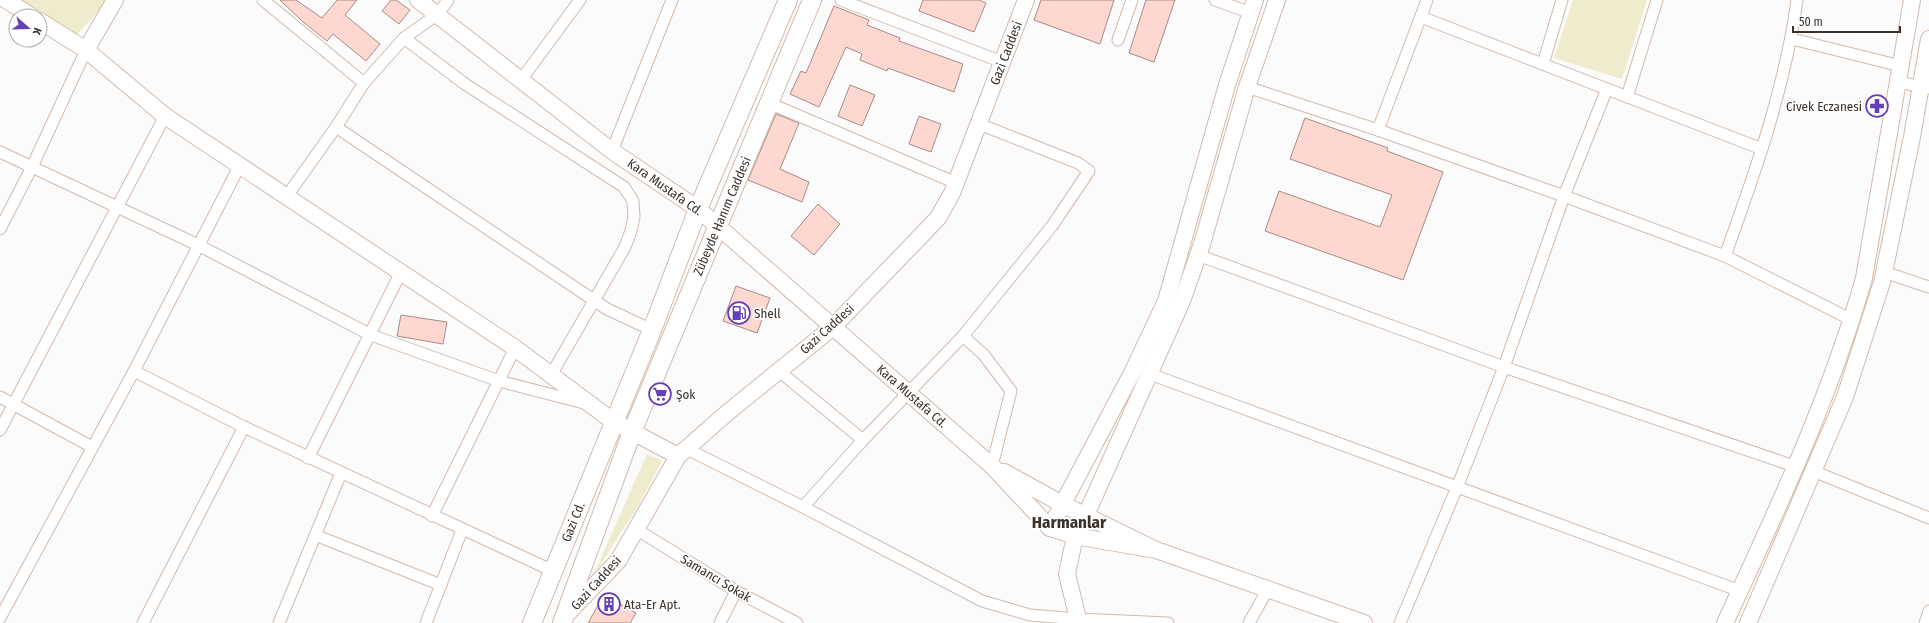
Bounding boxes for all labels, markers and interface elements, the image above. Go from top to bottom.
north arrow [8,8,48,48]
scale bar [1793,8,1900,34]
text: 50 m [1799,15,1823,29]
street label: Gazi Caddesi [987,19,1025,87]
text: K [30,26,44,37]
pharmacy icon: Civek Eczanesi [1864,93,1890,119]
place label: Civek Eczanesi [1786,99,1862,114]
street label: Zübeyde Hanım Caddesi [690,154,754,278]
street label: Kara Mustafa Cd. [625,156,706,219]
fuel station icon: Shell [726,300,752,326]
street label: Gazi Caddesi [797,301,857,357]
place label: Shell [754,306,781,321]
street label: Kara Mustafa Cd. [874,361,950,431]
supermarket icon: Şok [647,381,673,407]
place label: Şok [676,387,696,402]
street label: Gazi Cd. [558,500,588,544]
district label: Harmanlar [1032,512,1107,533]
street label: Samancı Sokak [678,551,755,605]
street label: Gazi Caddesi [568,553,624,613]
building icon: Ata-Er Apt. [596,591,622,617]
place label: Ata-Er Apt. [624,597,681,612]

